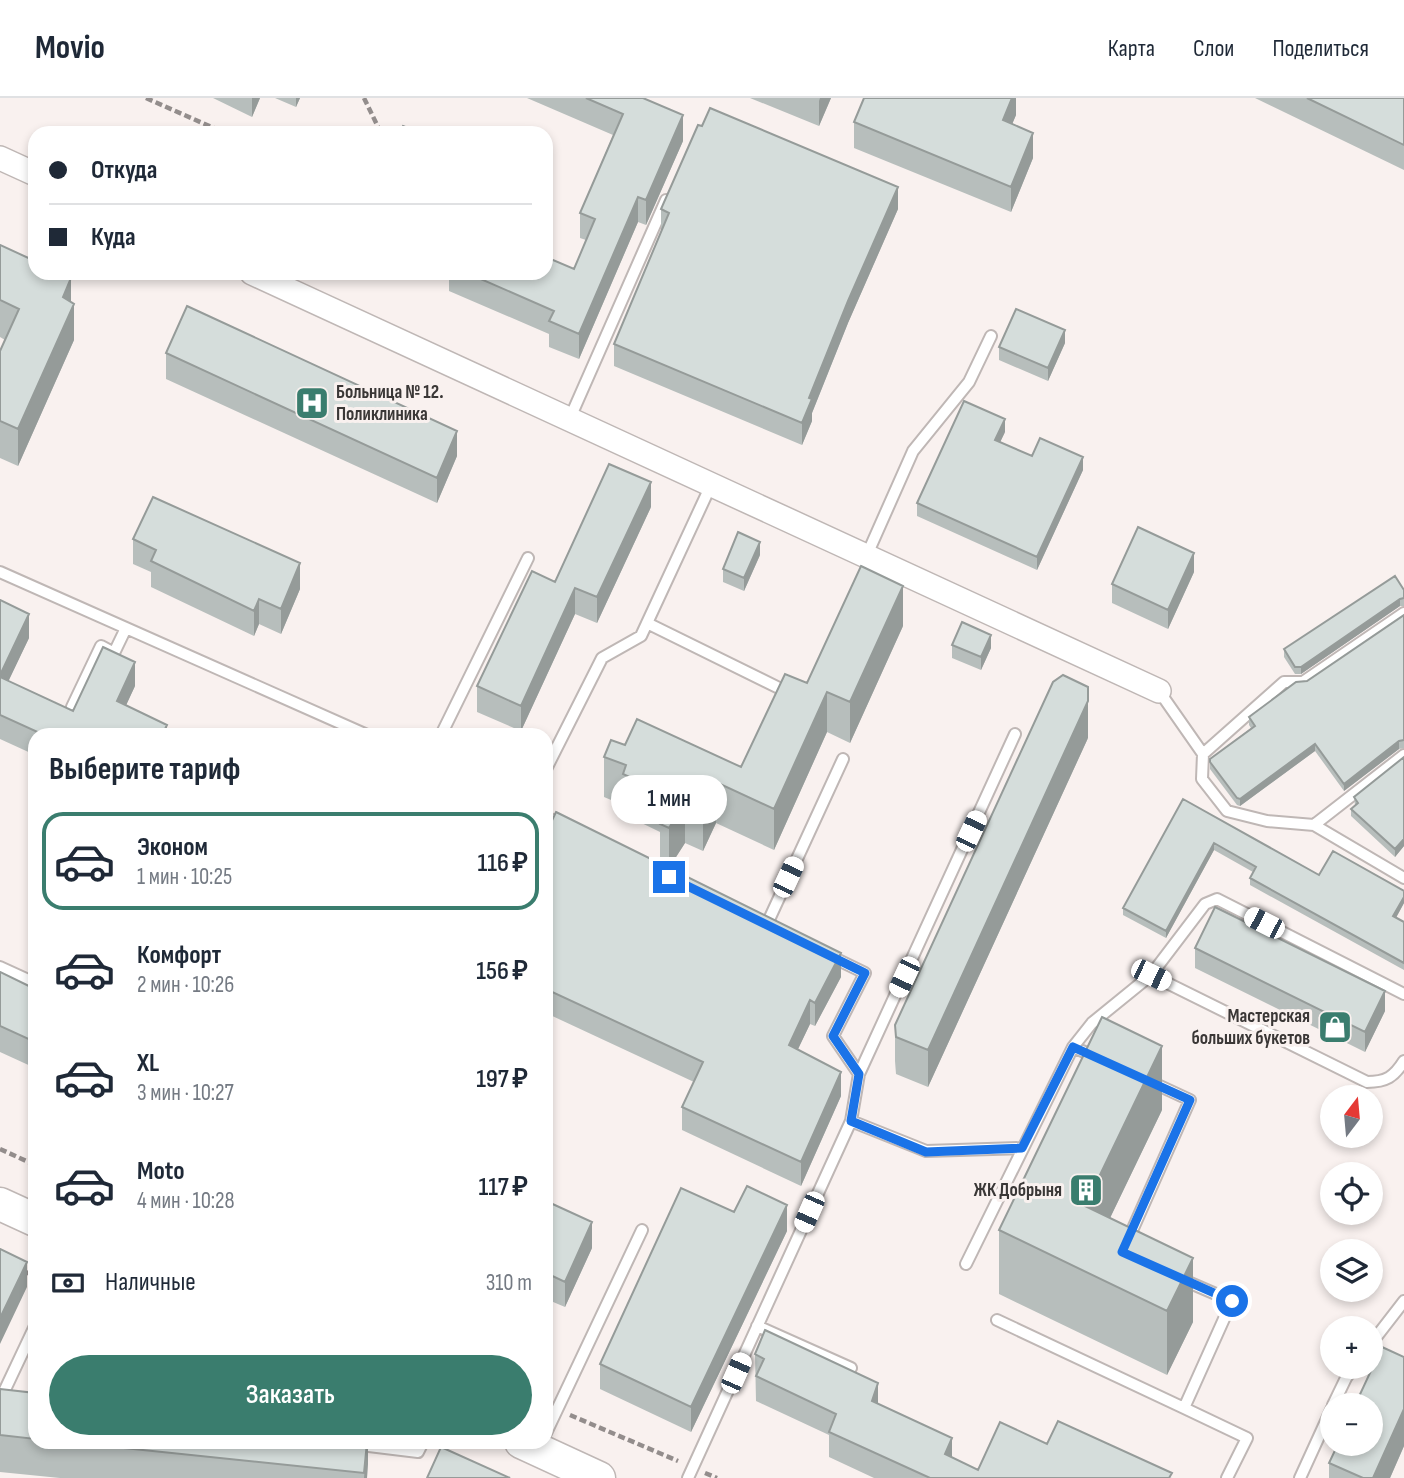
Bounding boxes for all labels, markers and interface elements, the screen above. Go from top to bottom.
text: Movio [35,28,105,68]
text: Карта [1108,34,1155,63]
text: Слои [1193,34,1234,63]
text: Поделиться [1272,34,1369,63]
text: Откуда [91,155,157,186]
text: Куда [91,222,136,253]
place label: Больница № 12. Поликлиника [336,381,443,426]
hospital icon: Больница № 12. Поликлиника [293,384,331,422]
text: Выберите тариф [49,750,240,789]
callout: 1 мин [611,776,727,824]
text: 1 мин [647,785,691,813]
car [953,808,990,854]
icon: car [53,830,116,893]
text: Эконом [137,832,208,863]
text: 116 ₽ [477,848,528,879]
car [770,854,807,900]
route end [653,861,685,893]
text: 1 мин · 10:25 [137,863,232,891]
car [1241,904,1288,942]
icon: car [53,938,116,1001]
text: Комфорт [137,940,221,971]
car [886,954,923,1000]
text: 156 ₽ [476,956,528,987]
car [1128,956,1175,994]
text: 2 мин · 10:26 [137,971,234,999]
place label: Мастерская больших букетов [1192,1005,1310,1050]
shop icon: Мастерская больших букетов [1316,1008,1354,1046]
icon: car [53,1046,116,1109]
text: XL [137,1048,159,1079]
text: 197 ₽ [476,1064,528,1095]
text: 3 мин · 10:27 [137,1079,234,1107]
north arrow [1320,1085,1382,1148]
map controls [1320,1085,1383,1456]
icon: car [53,1154,116,1217]
text: Moto [137,1156,185,1187]
button: locate [1320,1162,1383,1225]
building icon: ЖК Добрыня [1067,1171,1105,1209]
text: 117 ₽ [479,1172,528,1203]
place label: ЖК Добрыня [974,1179,1062,1202]
text: 4 мин · 10:28 [137,1187,235,1215]
car [791,1189,828,1235]
button: layers [1320,1239,1383,1302]
icon: cash [49,1264,87,1302]
text: Наличные [105,1267,196,1298]
text: 310 m [486,1269,532,1297]
route start [1216,1285,1248,1317]
button: + [1320,1316,1383,1379]
car [718,1350,755,1396]
button: Заказать [49,1355,532,1435]
button: − [1320,1393,1383,1456]

